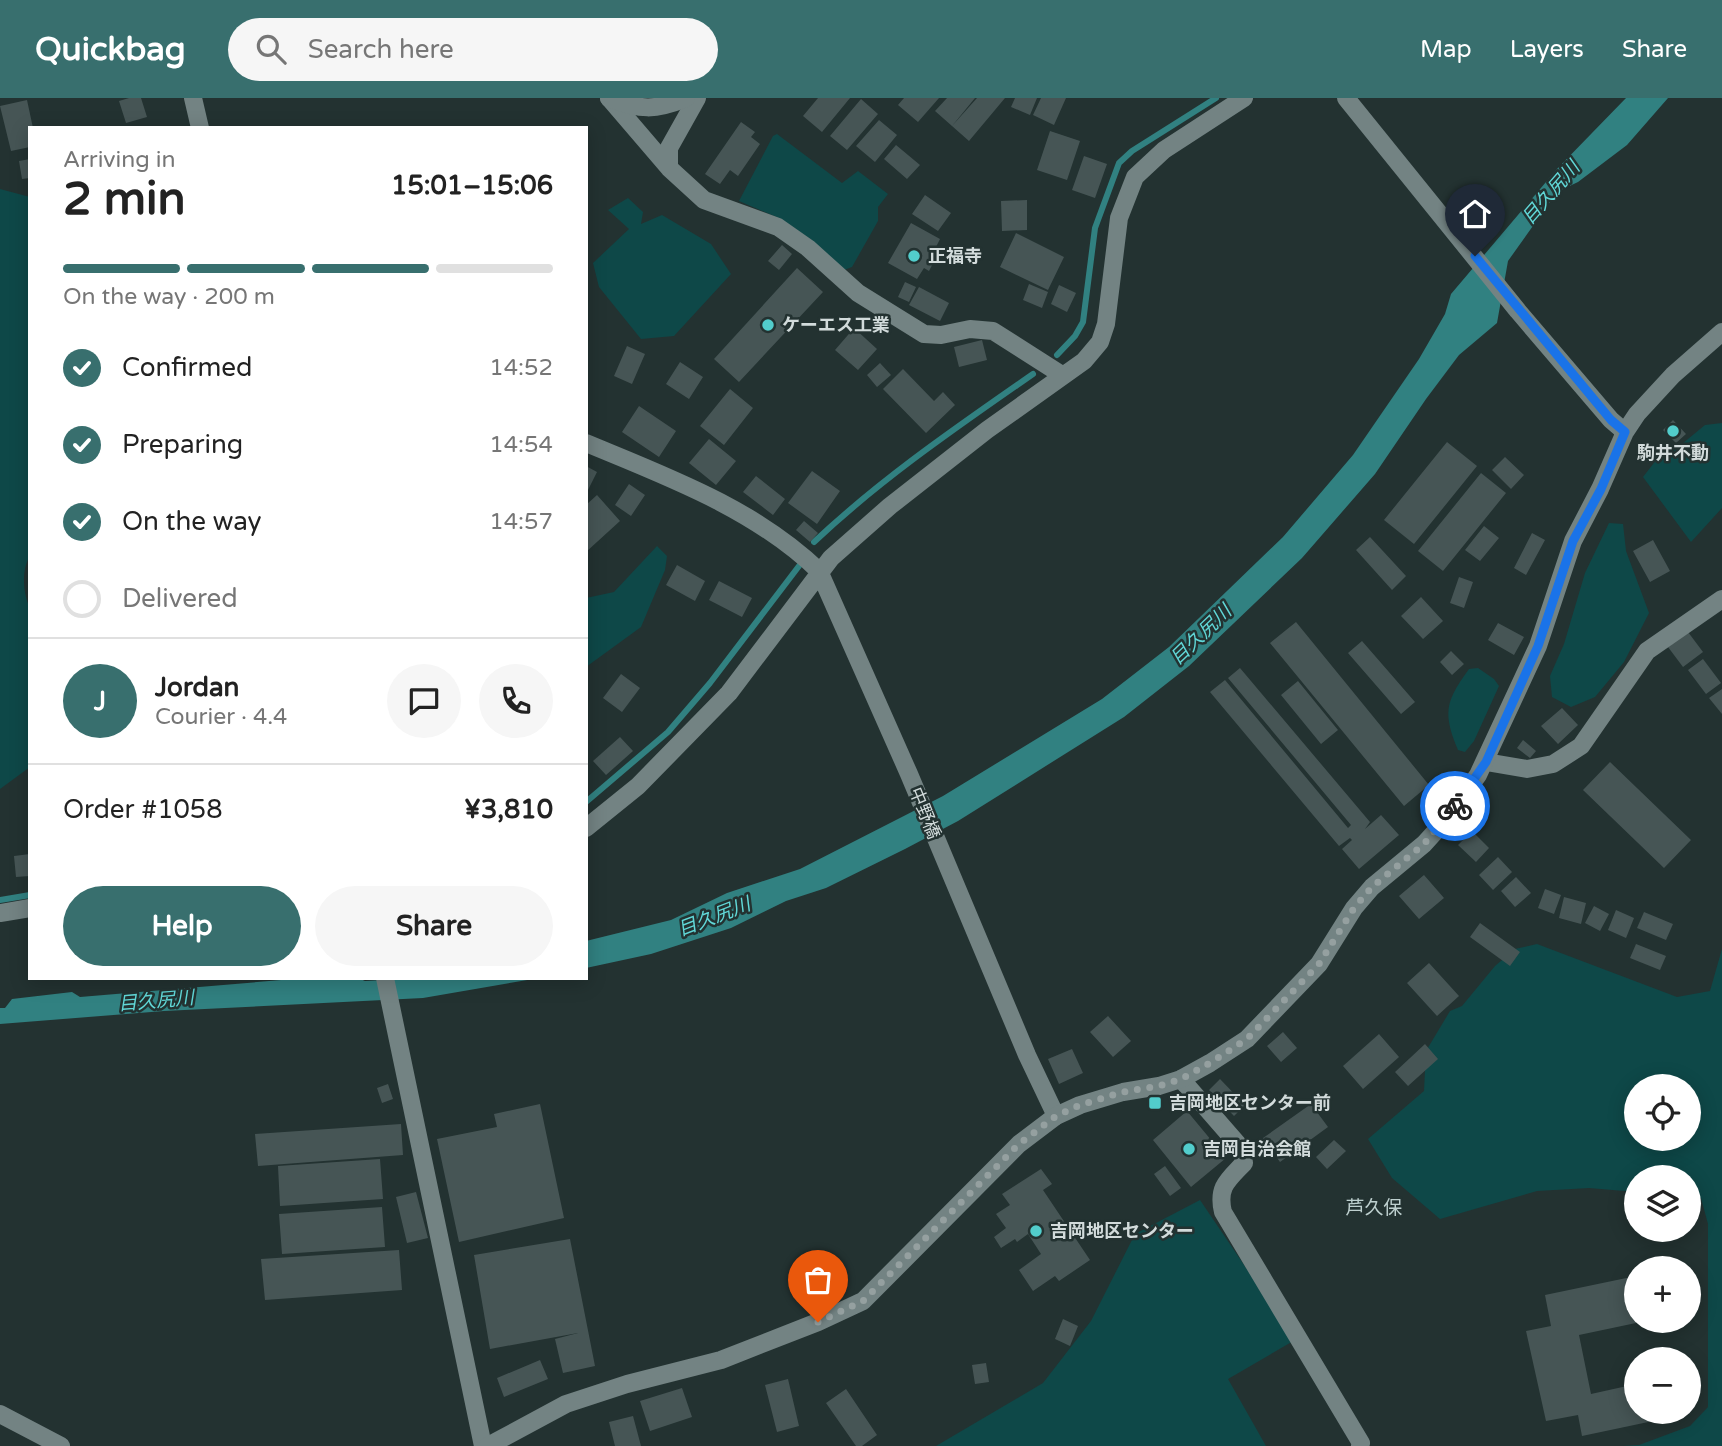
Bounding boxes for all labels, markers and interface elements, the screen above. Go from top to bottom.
search box [228,18,718,81]
text: Quickbag [35,30,186,69]
icon: search [252,30,290,68]
text: Search here [308,34,454,65]
text: Map [1420,35,1472,64]
text: Layers [1510,35,1584,64]
text: Share [1622,35,1687,64]
text: Arriving in [63,146,176,174]
water label: 目久尻川 [1518,156,1586,229]
text: 15:01–15:06 [391,170,553,201]
text: 2 min [63,172,186,227]
pin [1445,184,1505,256]
icon: home [1456,195,1494,233]
place label: 正福寺 [928,245,982,267]
marker: 正福寺 [906,248,922,264]
text: On the way · 200 m [63,283,275,311]
place label: ケーエス工業 [782,314,890,336]
marker: ケーエス工業 [760,317,776,333]
icon: check [63,349,101,387]
text: Confirmed [122,352,252,383]
text: 14:52 [489,354,553,382]
marker: 駒井不動 [1665,423,1681,439]
icon: check [63,426,101,464]
text: Preparing [122,429,243,460]
text: 14:54 [489,431,553,459]
place label: 駒井不動 [1637,442,1709,464]
icon: check [63,503,101,541]
text: On the way [122,506,262,537]
text: 14:57 [489,508,553,536]
text: Delivered [122,583,238,614]
water label: 目久尻川 [1166,599,1237,669]
button: chat [387,664,461,738]
button: phone [479,664,553,738]
text: Jordan [155,672,239,703]
text: J [94,686,106,717]
text: Courier · 4.4 [155,703,287,731]
courier [1420,771,1490,841]
street label: 中野橋 [905,784,945,842]
icon: bike [1436,787,1474,825]
text: Order #1058 [63,794,223,825]
text: ¥3,810 [464,794,553,825]
button: Help [63,886,301,966]
button: Share [315,886,553,966]
water label: 目久尻川 [675,892,755,941]
water label: 目久尻川 [117,987,197,1015]
map controls [1624,1074,1701,1424]
button: locate [1624,1074,1701,1151]
place label: 吉岡地区センター前 [1169,1092,1331,1114]
marker: 吉岡地区センター前 [1147,1095,1163,1111]
place label: 吉岡自治会館 [1203,1138,1311,1160]
marker: 吉岡自治会館 [1181,1141,1197,1157]
button: layers [1624,1165,1701,1242]
district label: 芦久保 [1345,1197,1403,1219]
place label: 吉岡地区センター [1050,1220,1194,1242]
marker: 吉岡地区センター [1028,1223,1044,1239]
pin [788,1250,848,1322]
button: + [1624,1256,1701,1333]
icon: bag [799,1261,837,1299]
button: − [1624,1347,1701,1424]

